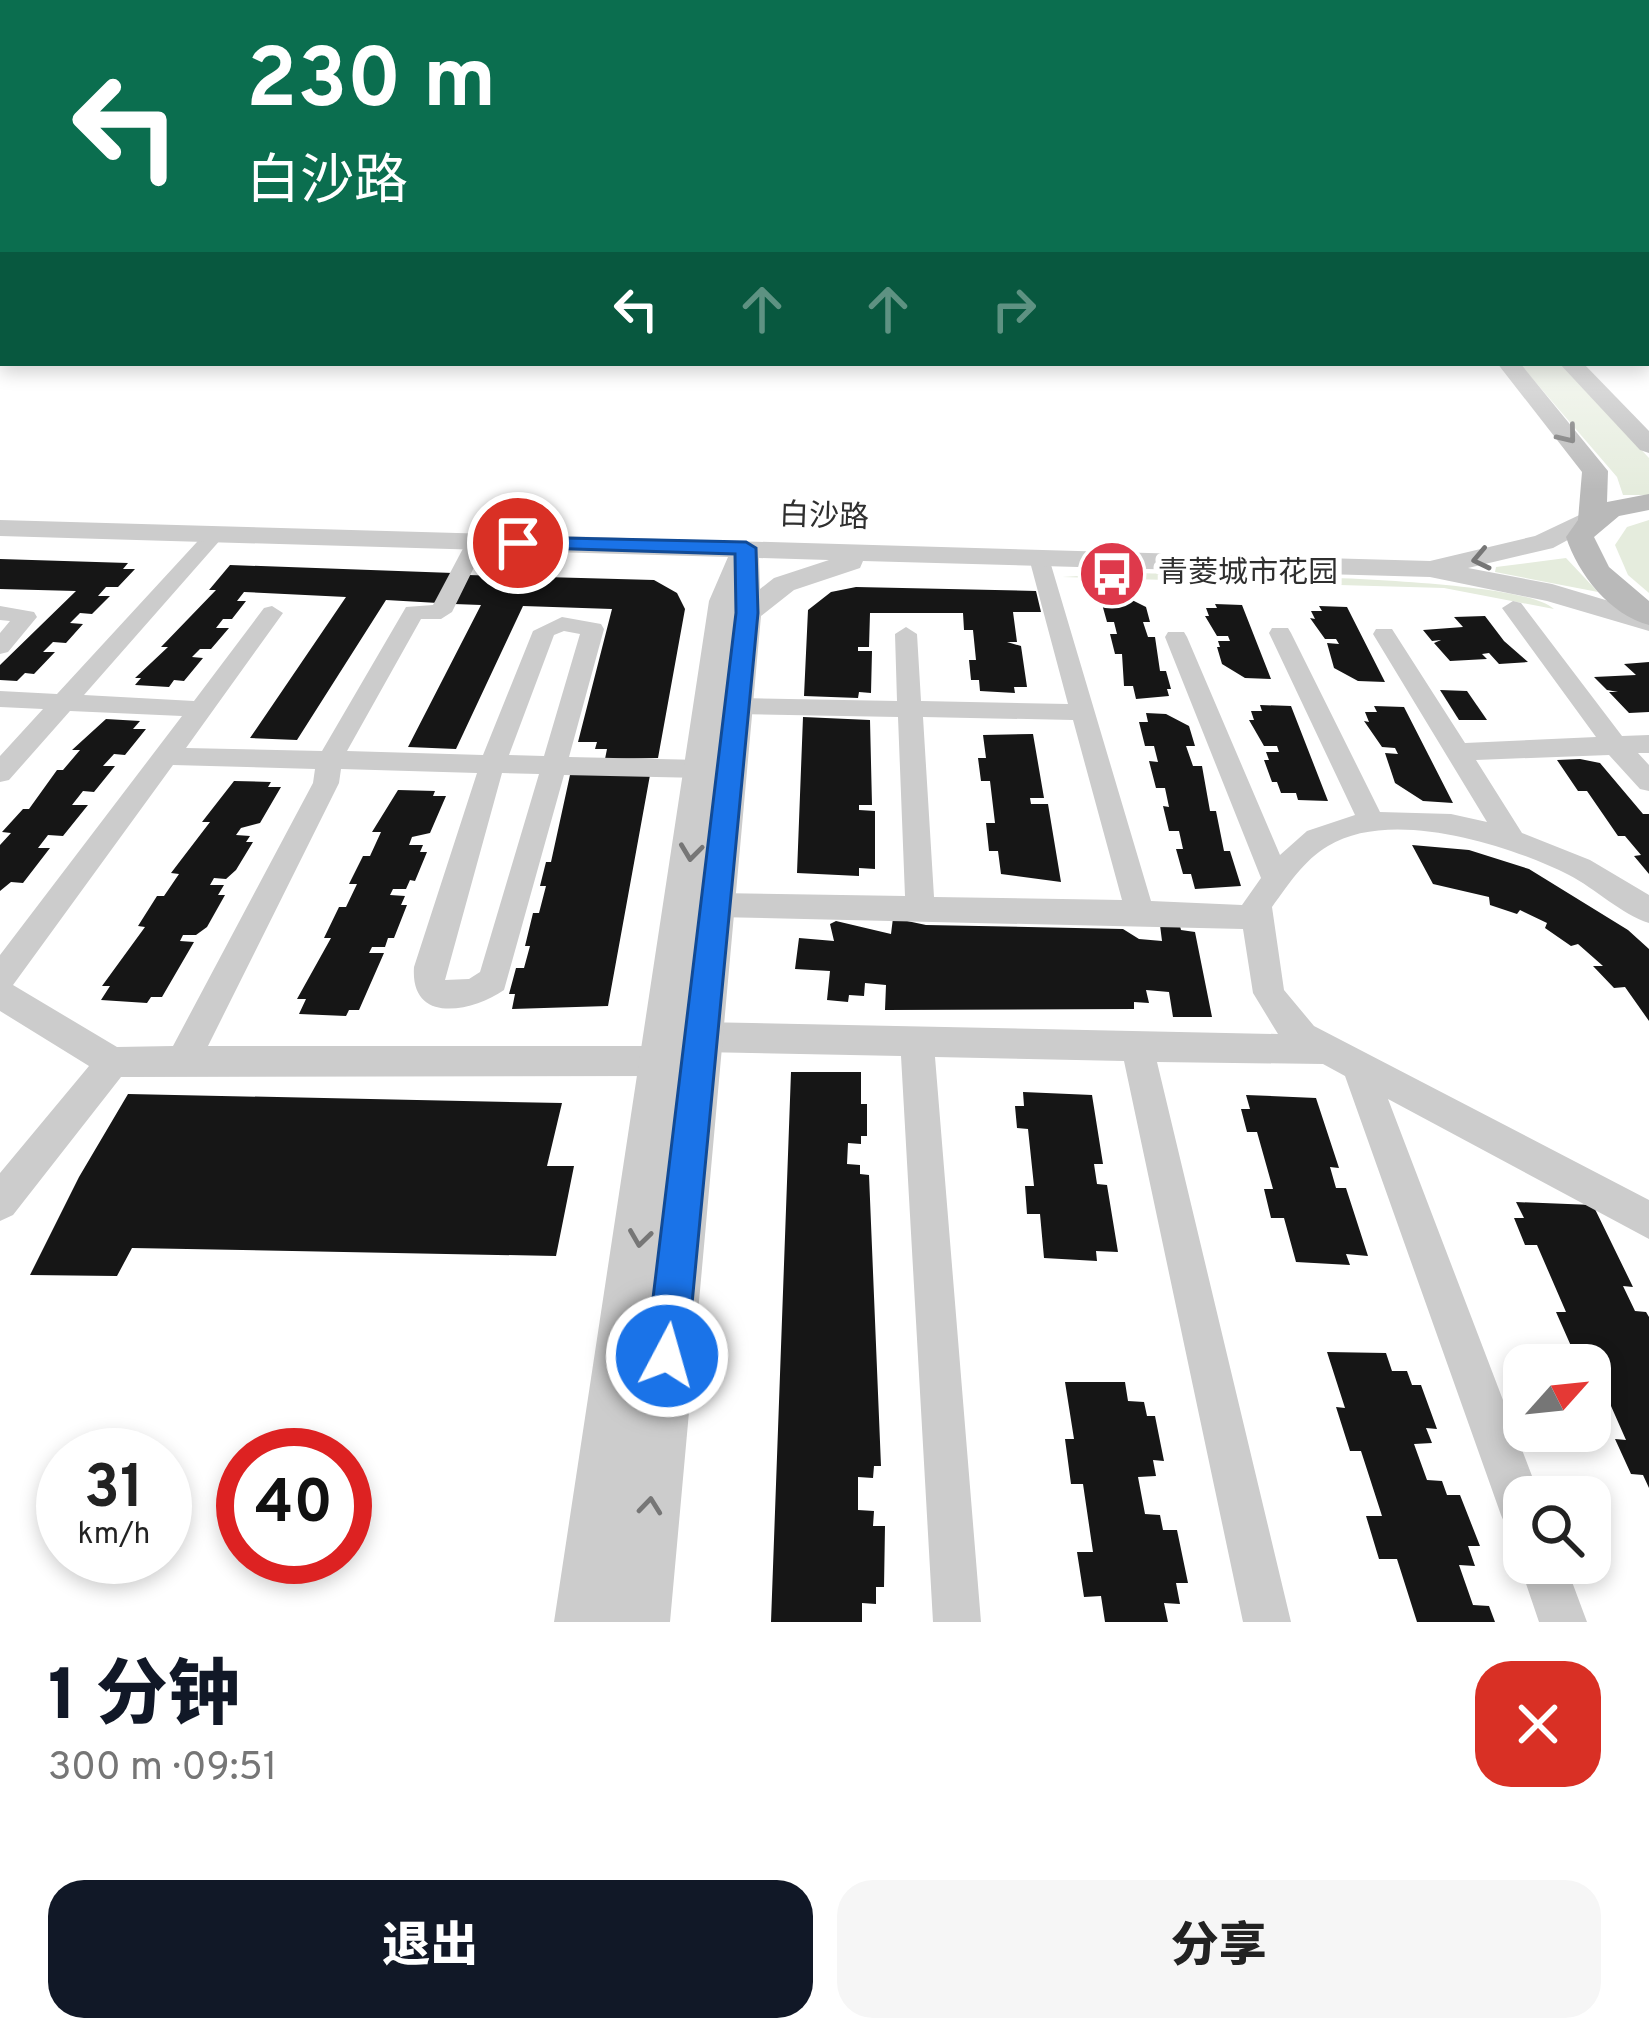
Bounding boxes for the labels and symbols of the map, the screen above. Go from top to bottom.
one-way arrow [1553,421,1575,443]
pin [467,492,569,594]
street label: 白沙路 [778,498,870,538]
bus stop icon: 青菱城市花园 [1077,539,1147,609]
one-way arrow [1472,545,1492,571]
place label: 青菱城市花园 [1158,556,1338,593]
one-way arrow [679,842,705,861]
one-way arrow [628,1228,654,1248]
position arrow [604,1293,730,1419]
north arrow [1503,1344,1611,1452]
speed limit sign: 40 [216,1428,372,1584]
one-way arrow [637,1496,662,1515]

